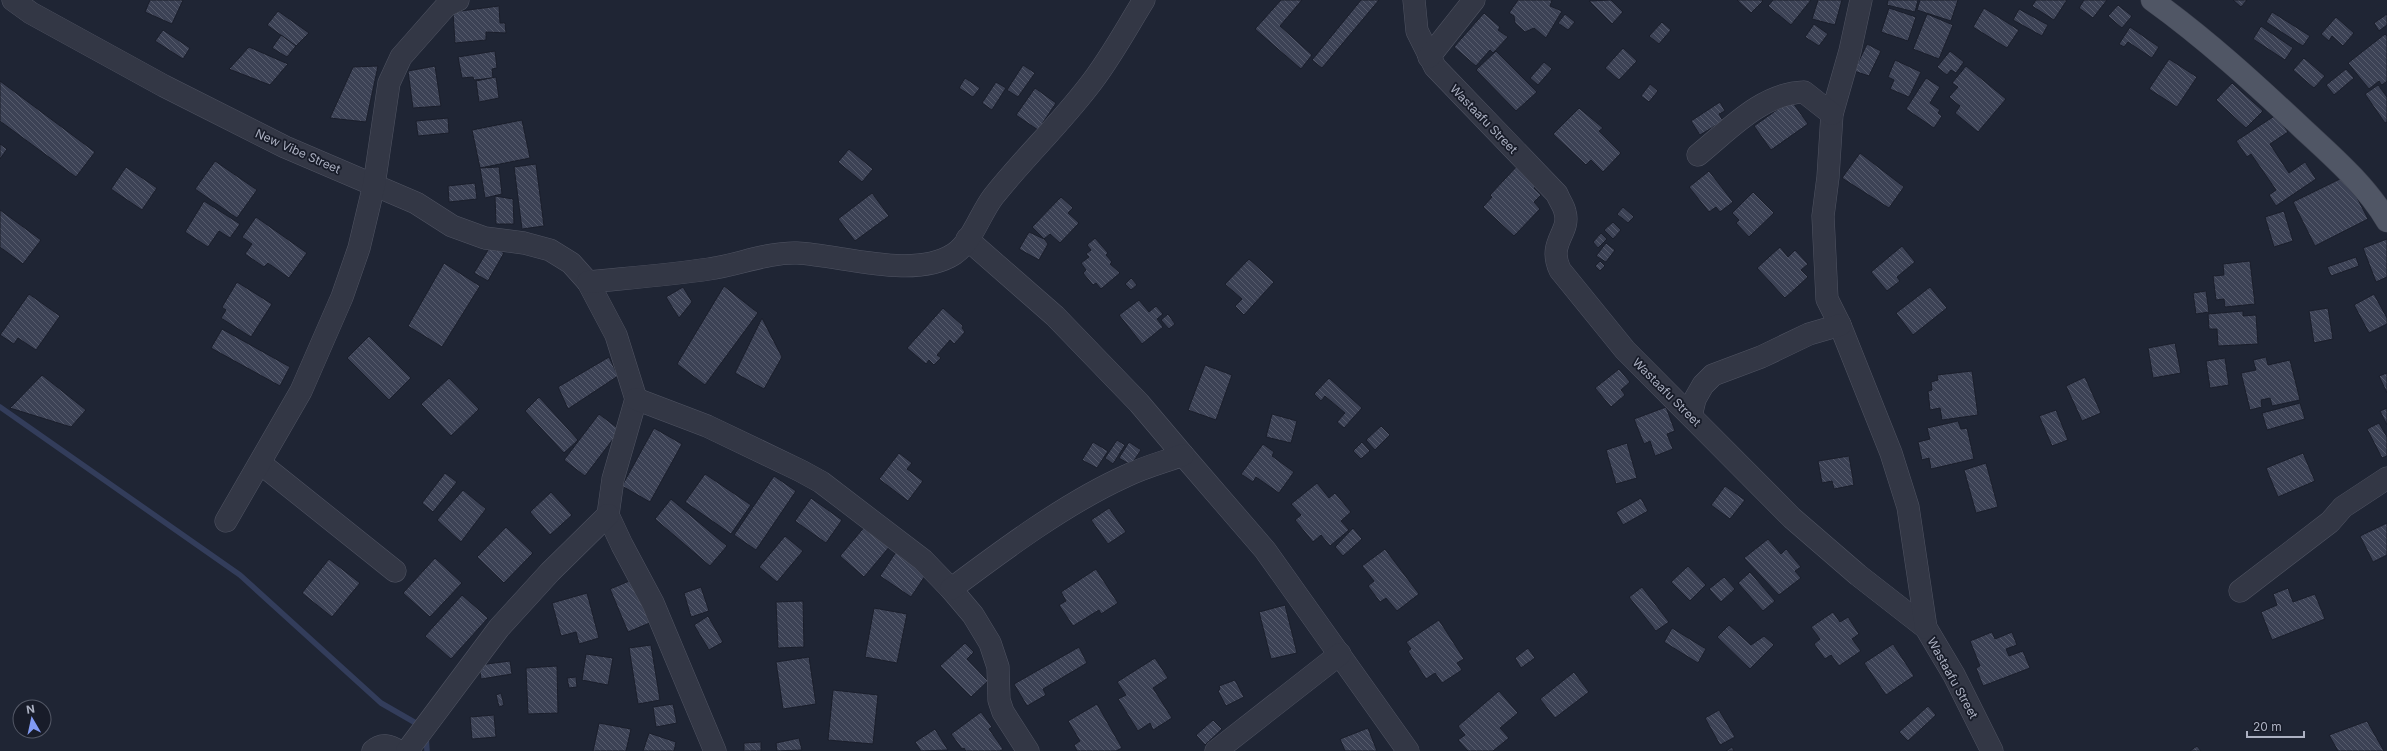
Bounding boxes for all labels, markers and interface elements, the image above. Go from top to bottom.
street label: Wastaafu Street [1447,81,1521,157]
street label: New Vibe Street [253,125,343,177]
street label: Wastaafu Street [1630,355,1704,429]
street label: Wastaafu Street [1924,635,1982,721]
north arrow [12,699,52,739]
text: N [25,702,36,717]
scale bar [2247,713,2304,739]
text: 20 m [2253,719,2282,734]

